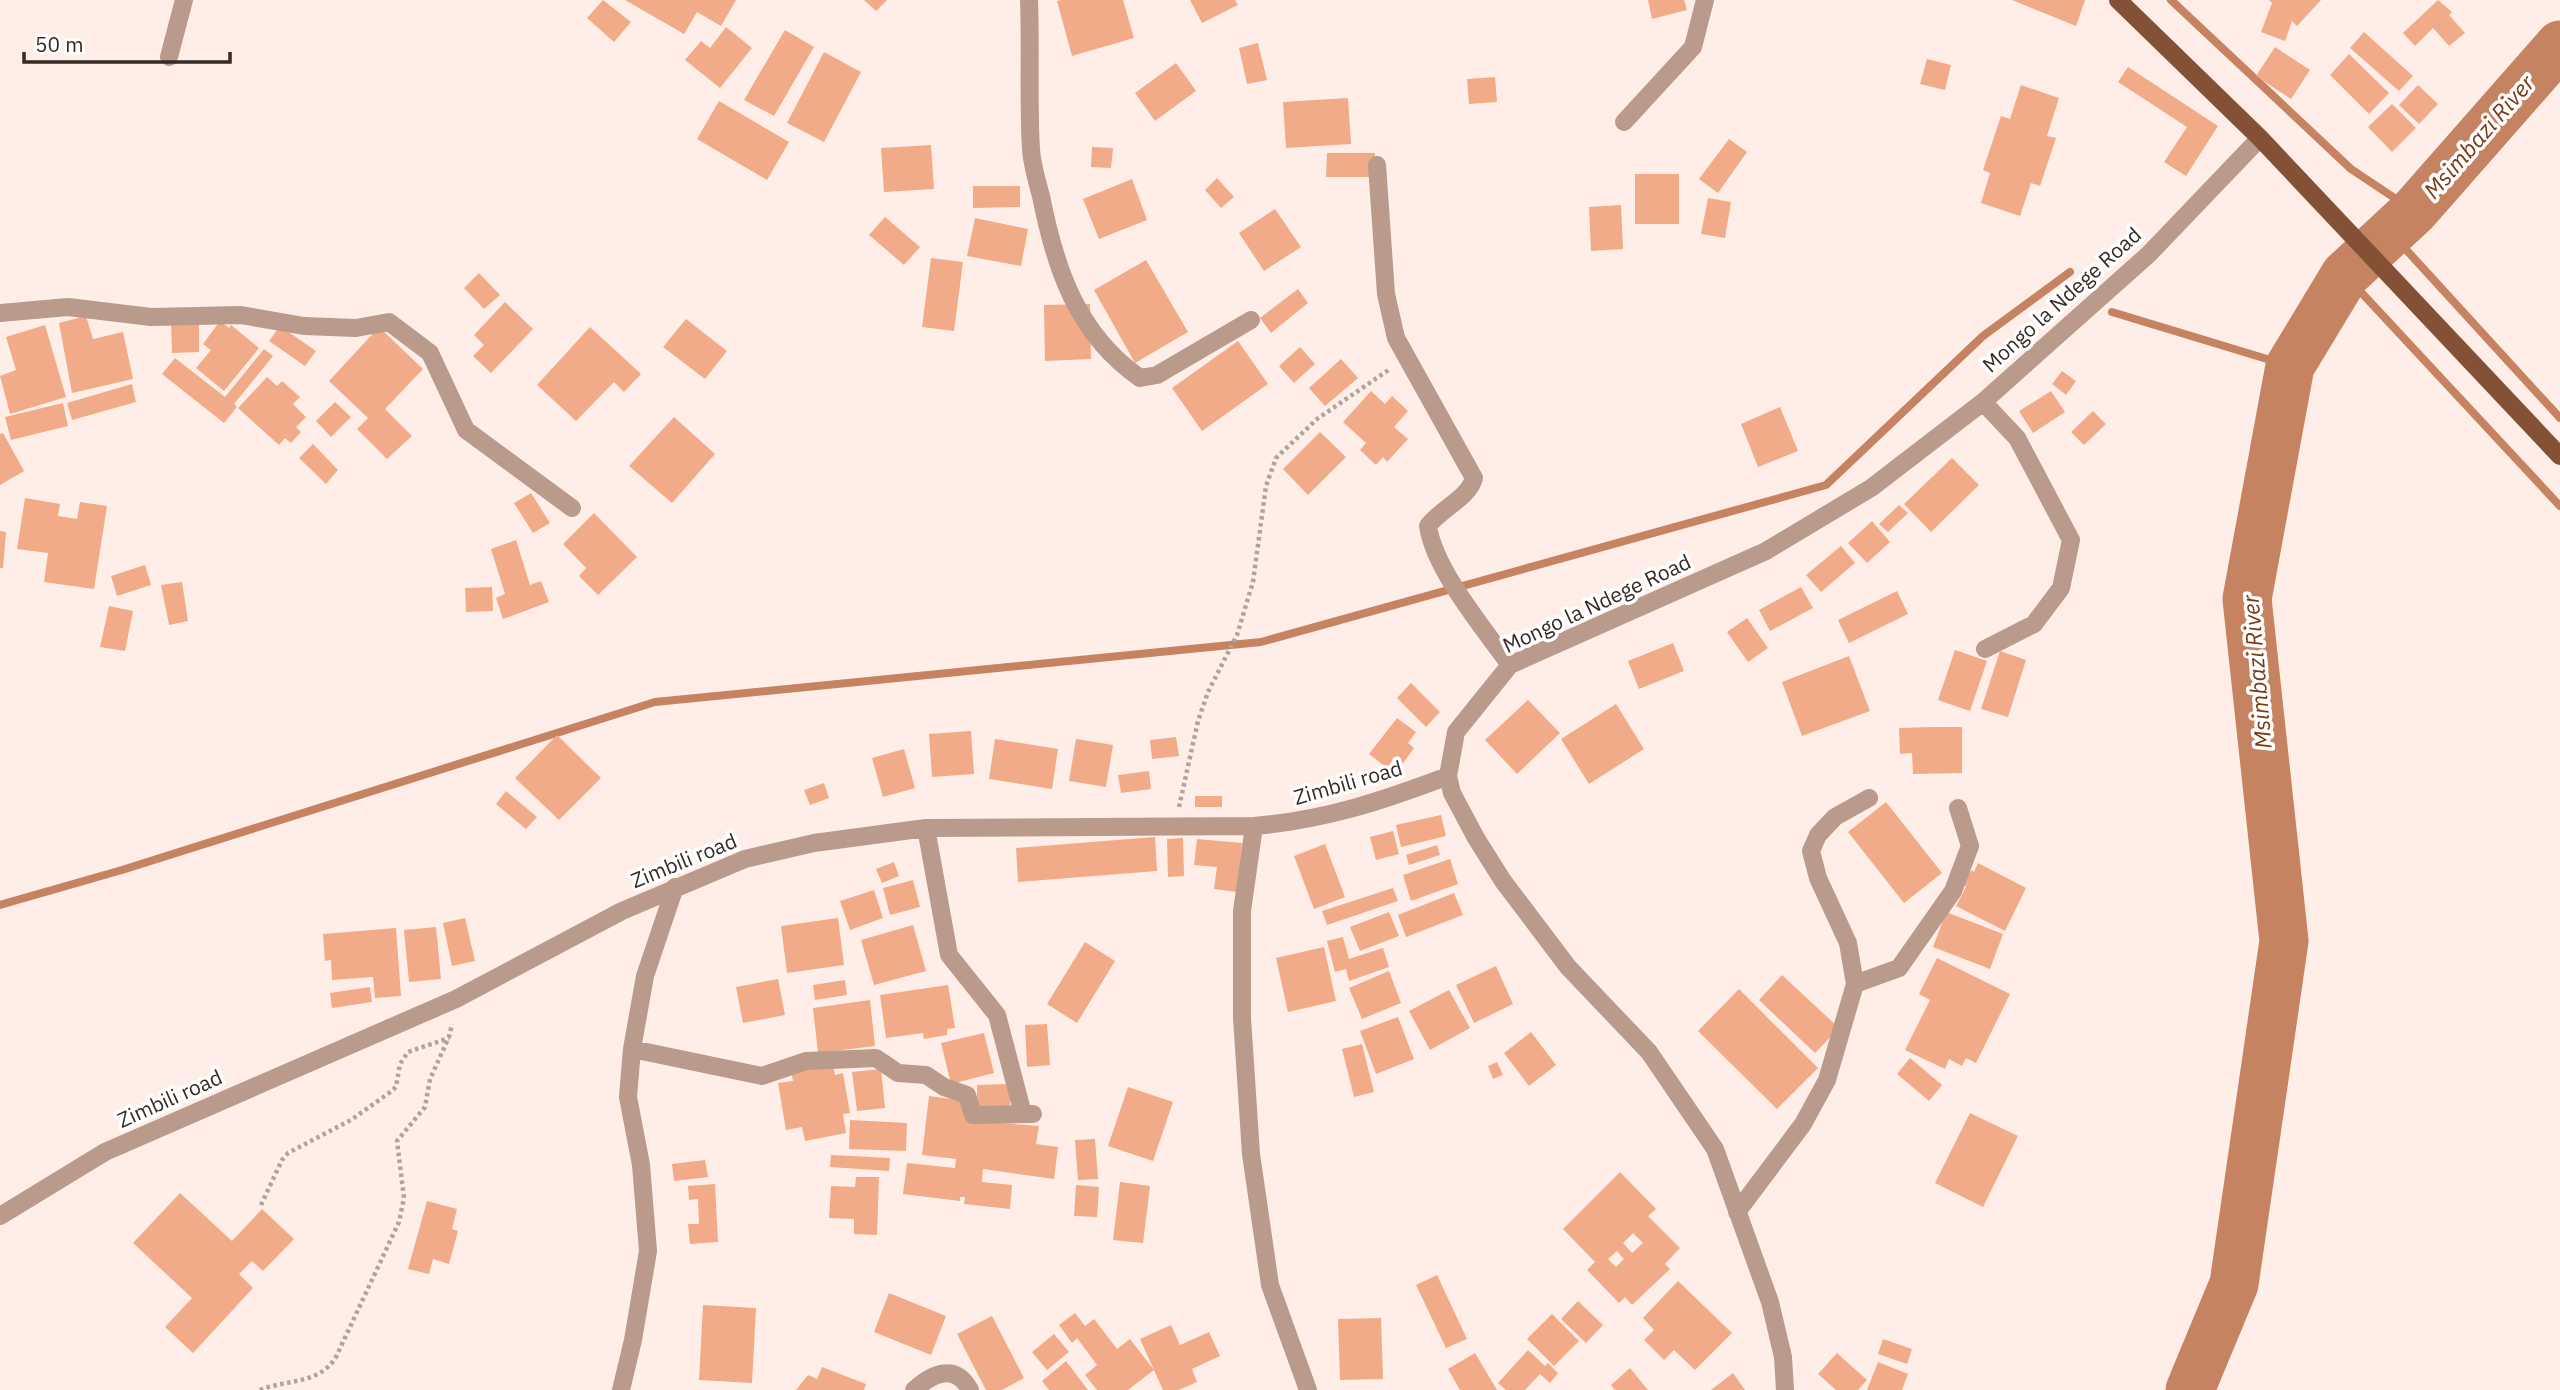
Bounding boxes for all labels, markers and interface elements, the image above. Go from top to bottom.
scale bar [24,21,231,65]
text: 50 m [35,30,84,58]
water label: Msimbazi River [2416,68,2541,204]
street label: Mongo la Ndege Road [1976,220,2147,378]
street label: Mongo la Ndege Road [1498,547,1695,659]
water label: Msimbazi River [2234,593,2278,750]
street label: Zimbili road [1290,753,1405,811]
street label: Zimbili road [627,826,741,894]
street label: Zimbili road [113,1063,226,1134]

